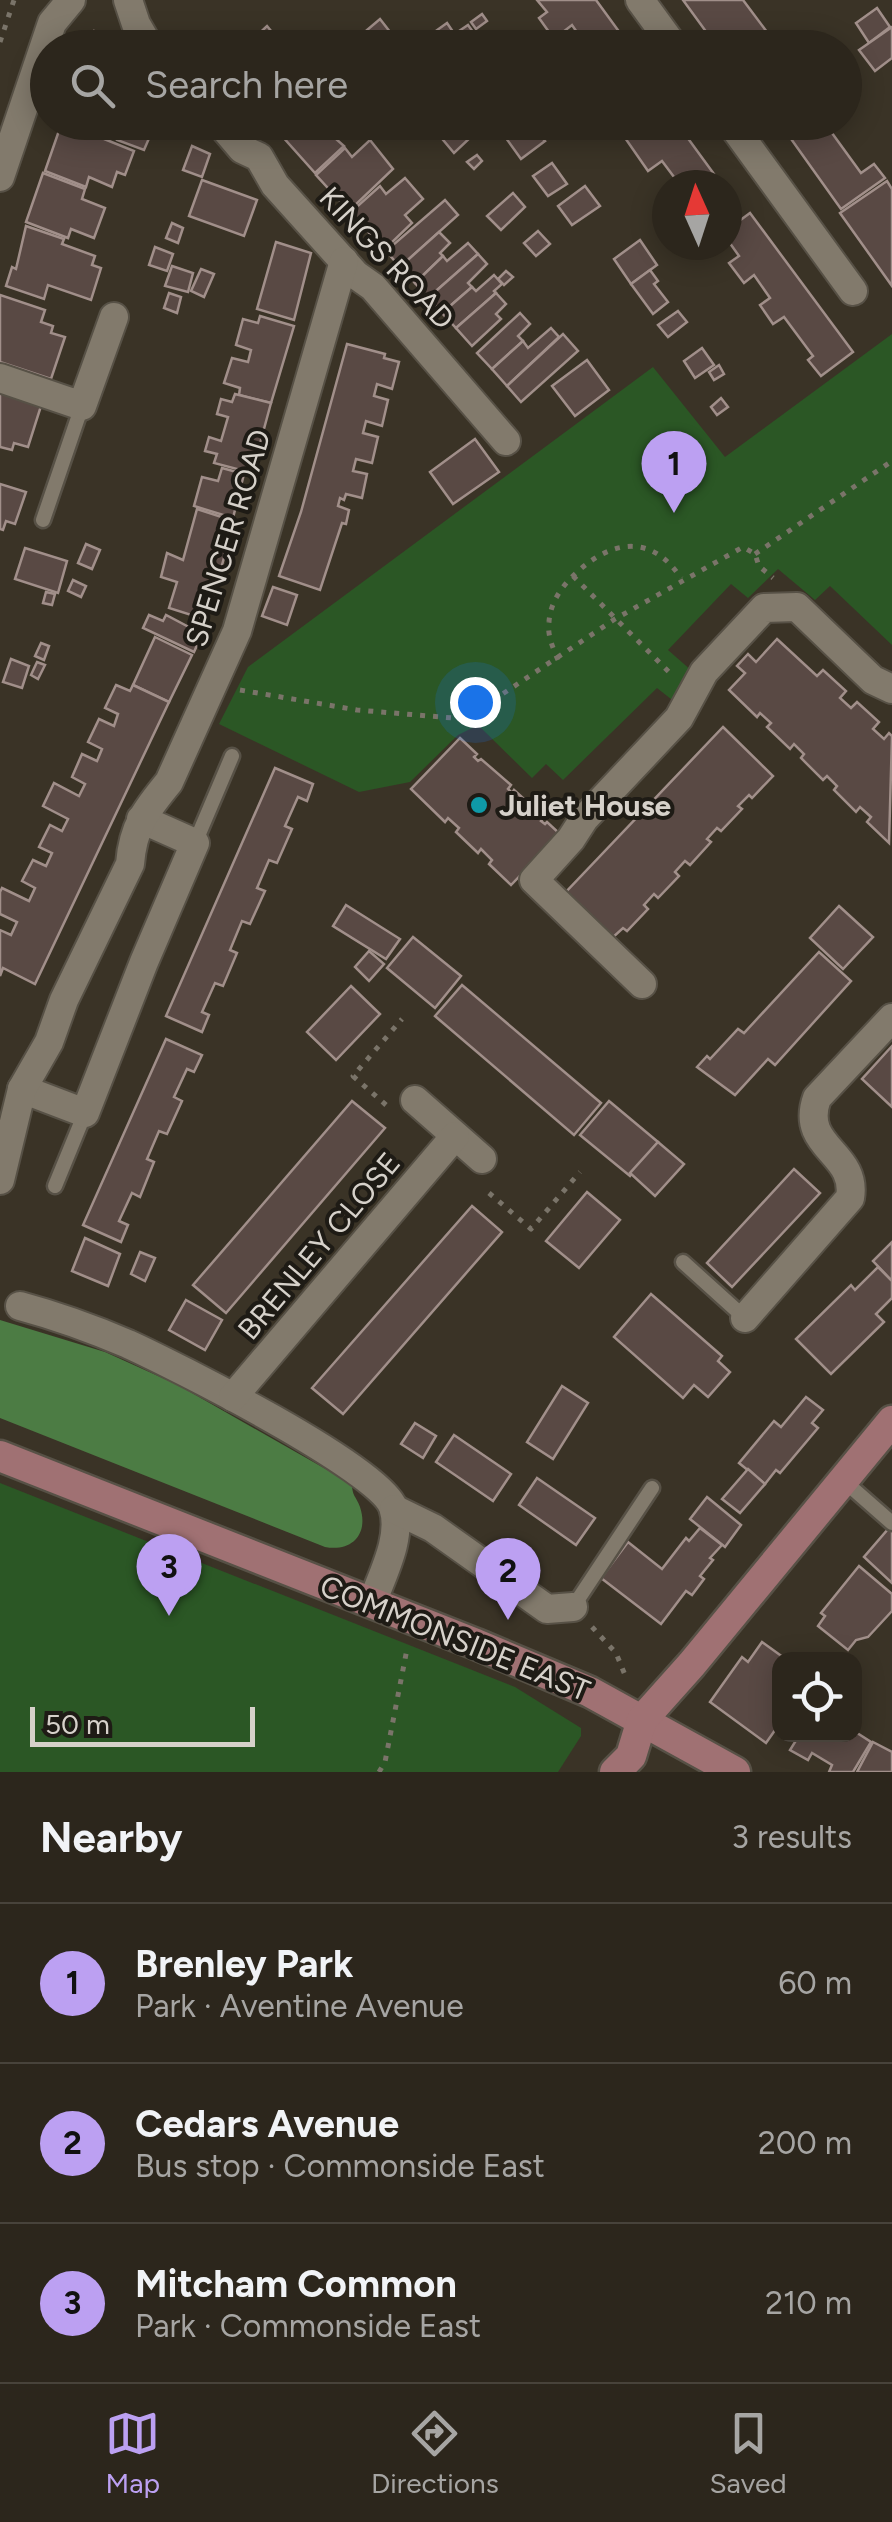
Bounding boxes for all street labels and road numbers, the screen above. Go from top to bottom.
street label: KINGS ROAD [312,179,462,337]
street label: SPENCER ROAD [177,425,279,651]
street label: BRENLEY CLOSE [230,1145,408,1347]
street label: COMMONSIDE EAST [315,1567,596,1709]

